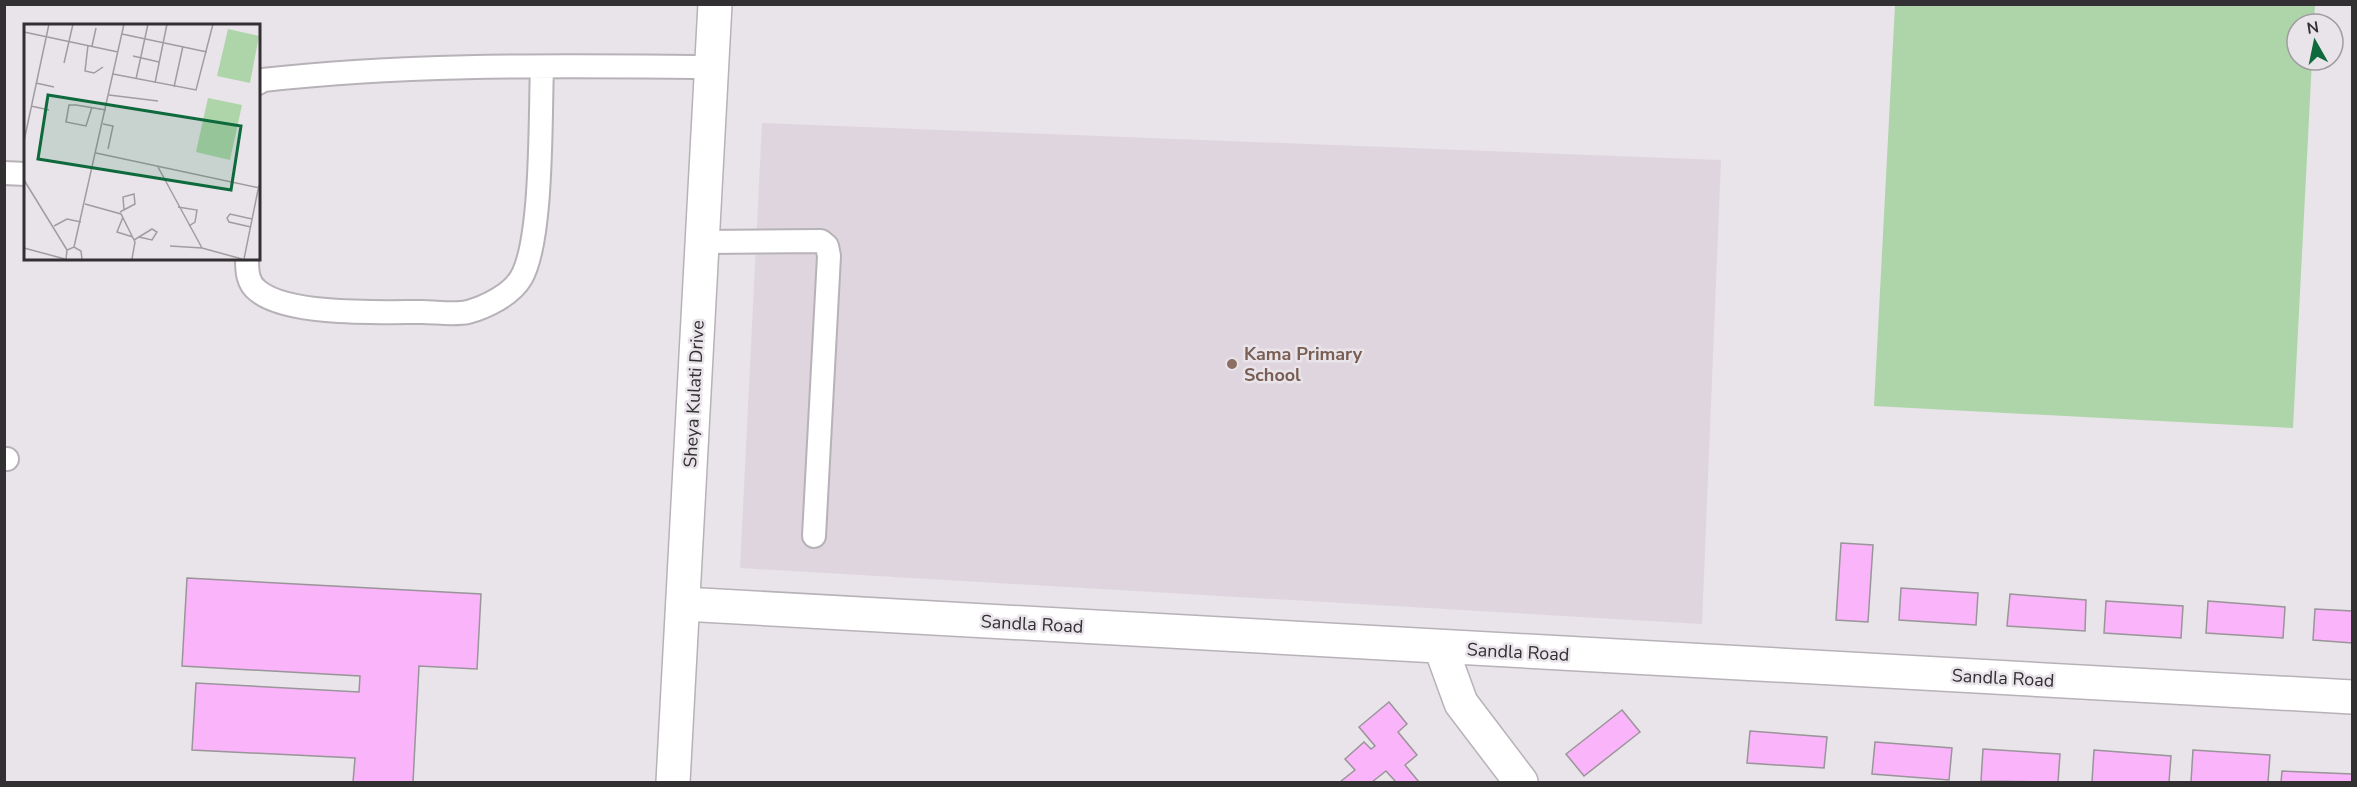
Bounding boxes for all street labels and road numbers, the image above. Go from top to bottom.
street label: Sheya Kulati Drive [678,320,710,468]
street label: Sandla Road [980,609,1084,639]
street label: Sandla Road [1466,637,1570,667]
street label: Sandla Road [1951,663,2055,693]

